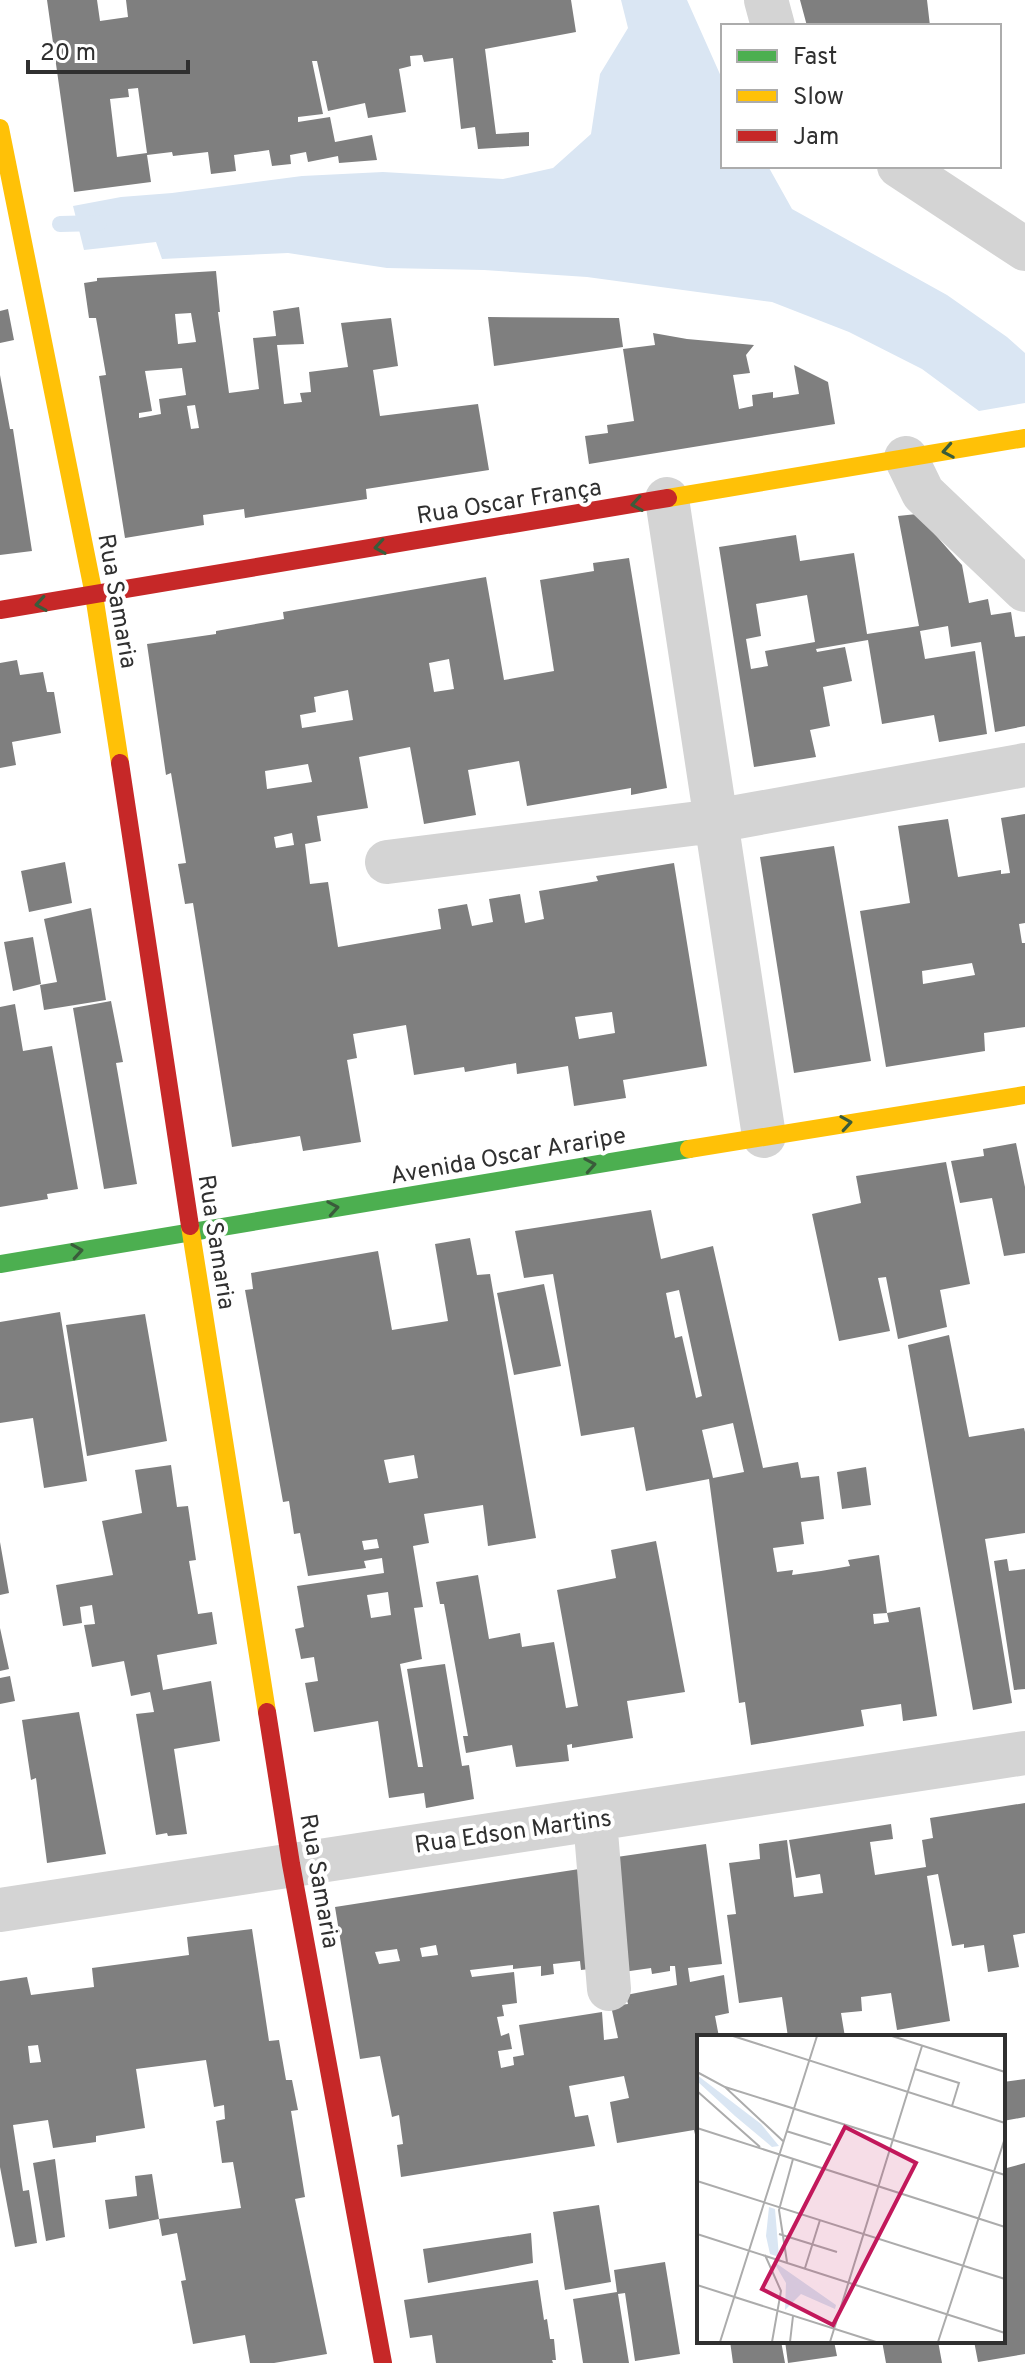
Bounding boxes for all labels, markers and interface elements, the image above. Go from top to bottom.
scale bar [28,24,188,74]
legend [721,24,1001,168]
text: 20 m [40,39,96,69]
text: Fast [793,43,837,73]
text: Slow [793,83,844,113]
text: Jam [793,123,839,153]
one-way arrow [941,442,955,459]
street label: Rua Oscar França [415,474,604,532]
one-way arrow [630,495,643,512]
street label: Rua Samaria [89,532,143,671]
one-way arrow [373,538,387,555]
one-way arrow [34,594,48,611]
one-way arrow [840,1115,853,1132]
street label: Avenida Oscar Araripe [388,1121,628,1192]
one-way arrow [583,1158,597,1175]
street label: Rua Samaria [190,1173,240,1312]
one-way arrow [327,1201,340,1218]
one-way arrow [70,1243,84,1260]
street label: Rua Edson Martins [413,1804,614,1862]
street label: Rua Samaria [291,1812,345,1951]
inset map [697,2035,1005,2343]

